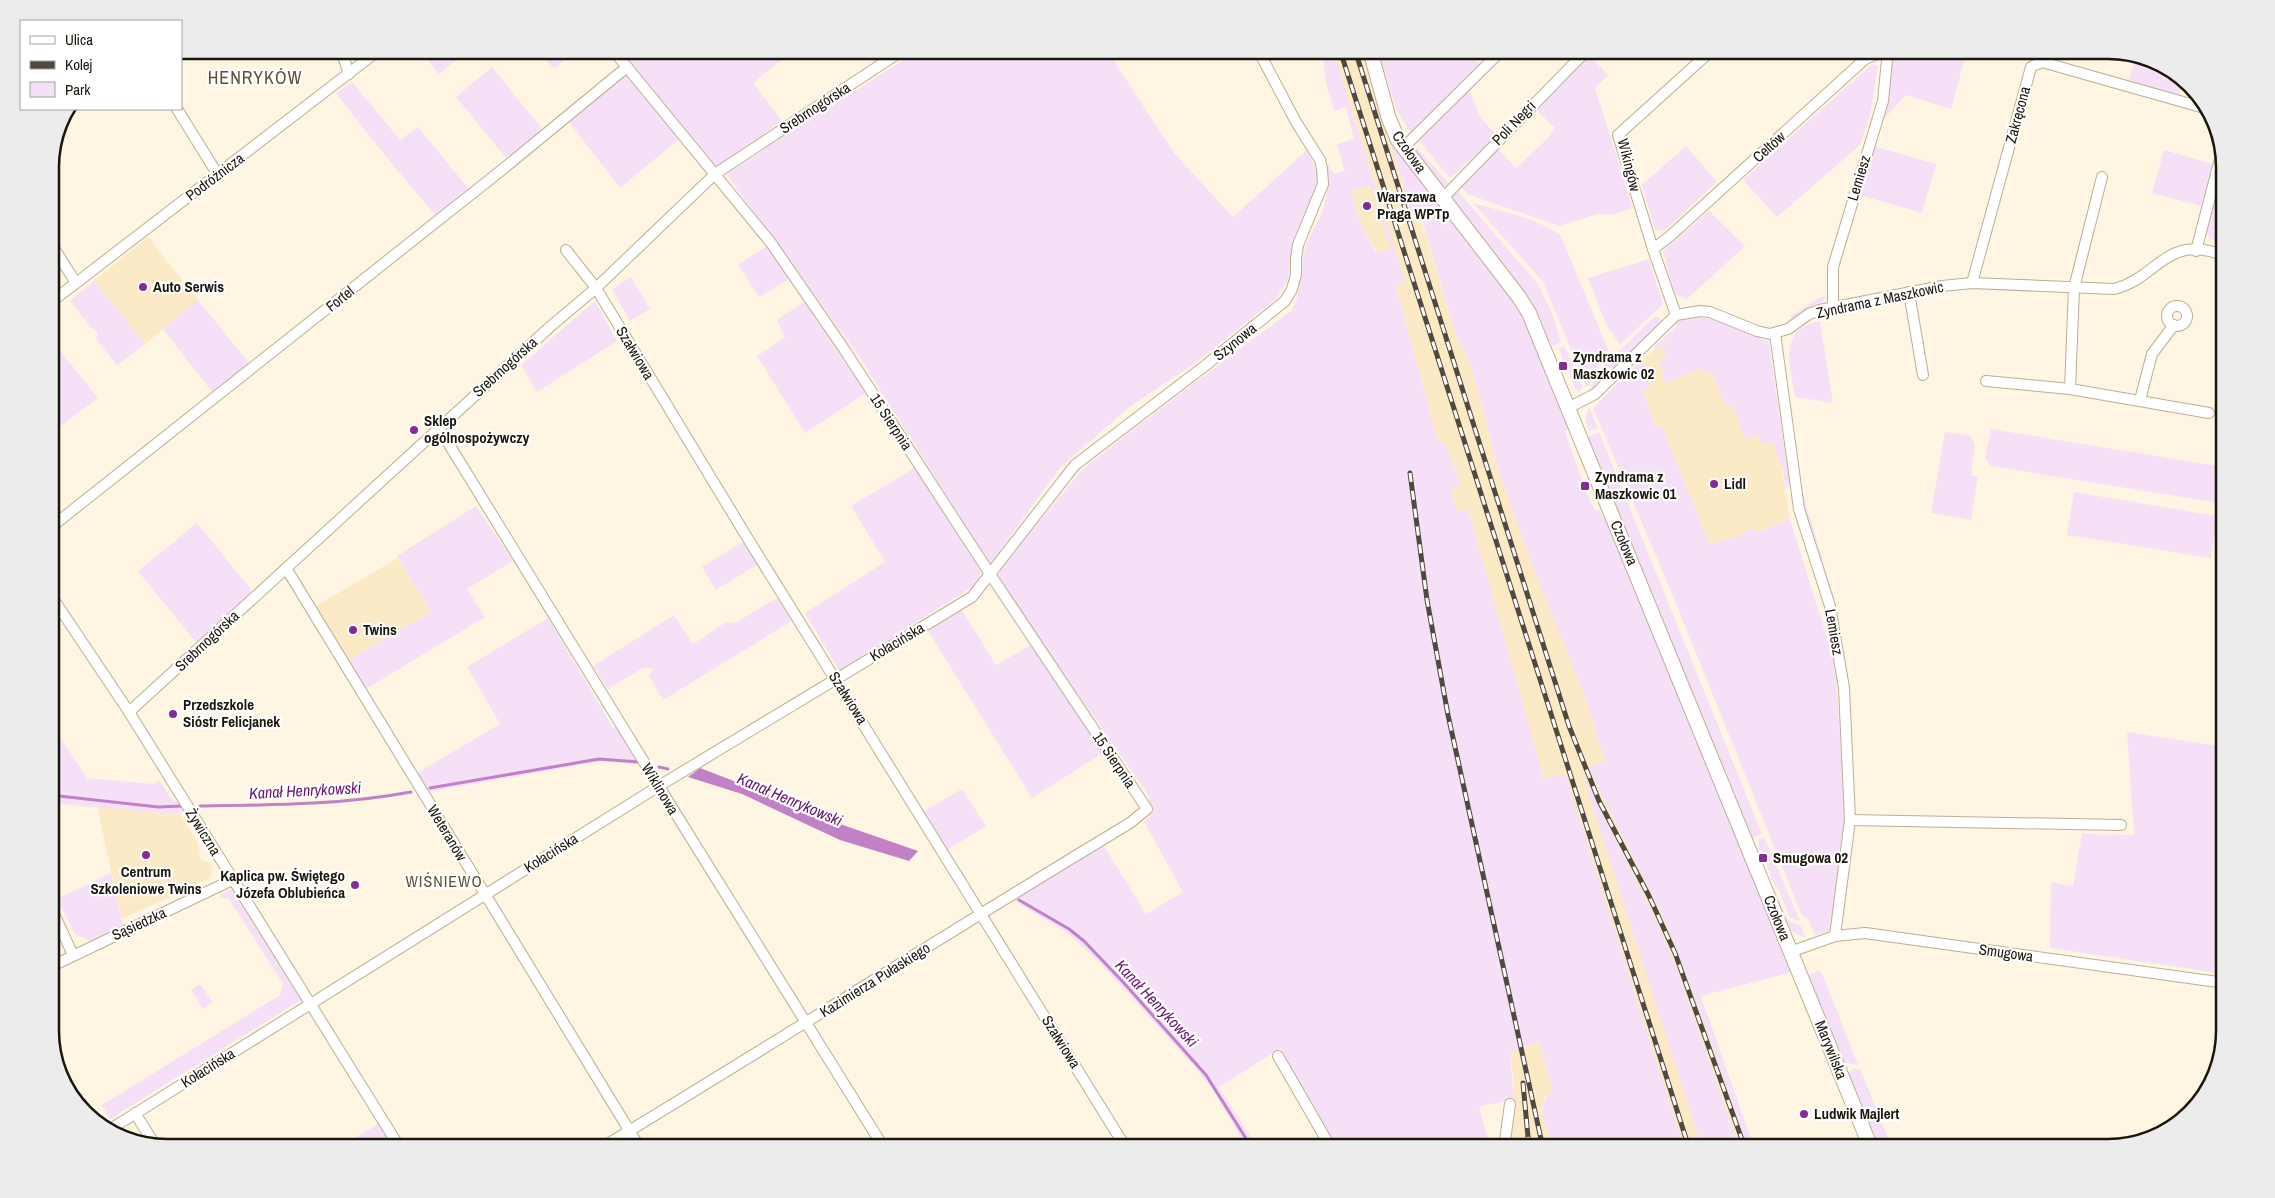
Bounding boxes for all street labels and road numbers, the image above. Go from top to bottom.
street label: Srebrnogórska [775,77,854,138]
street label: Zakręcona [2000,84,2035,146]
street label: Poli Negri [1487,96,1540,150]
street label: Czołowa [1387,126,1432,177]
street label: Celtów [1748,126,1790,167]
street label: Wikingów [1613,136,1646,194]
street label: Podróżnicza [181,148,248,206]
street label: Lemiesz [1842,153,1875,203]
street label: Zyndrama z Maszkowic [1815,276,1945,323]
street label: Fortel [321,281,358,316]
street label: Szynowa [1209,318,1261,365]
street label: Szałwiowa [611,322,660,383]
street label: Srebrnogórska [468,332,542,401]
street label: 15 Sierpnia [865,389,918,454]
street label: Czołowa [1606,517,1643,569]
street label: Srebrnogórska [170,605,243,676]
street label: Lemiesz [1820,607,1849,657]
street label: Kołacińska [866,617,928,666]
street label: Szałwiowa [824,667,873,728]
street label: 15 Sierpnia [1088,727,1141,792]
street label: Wiklinowa [637,759,684,819]
street label: Weteranów [422,801,472,865]
street label: Żywiczna [181,804,226,859]
street label: Kołacińska [520,828,582,877]
street label: Czołowa [1759,892,1796,944]
street label: Sąsiedzka [108,902,169,945]
street label: Kazimierza Pułaskiego [816,937,934,1022]
street label: Smugowa [1978,938,2035,967]
street label: Szałwiowa [1037,1011,1086,1072]
street label: Marywilska [1810,1017,1853,1082]
street label: Kołacińska [177,1043,239,1092]

